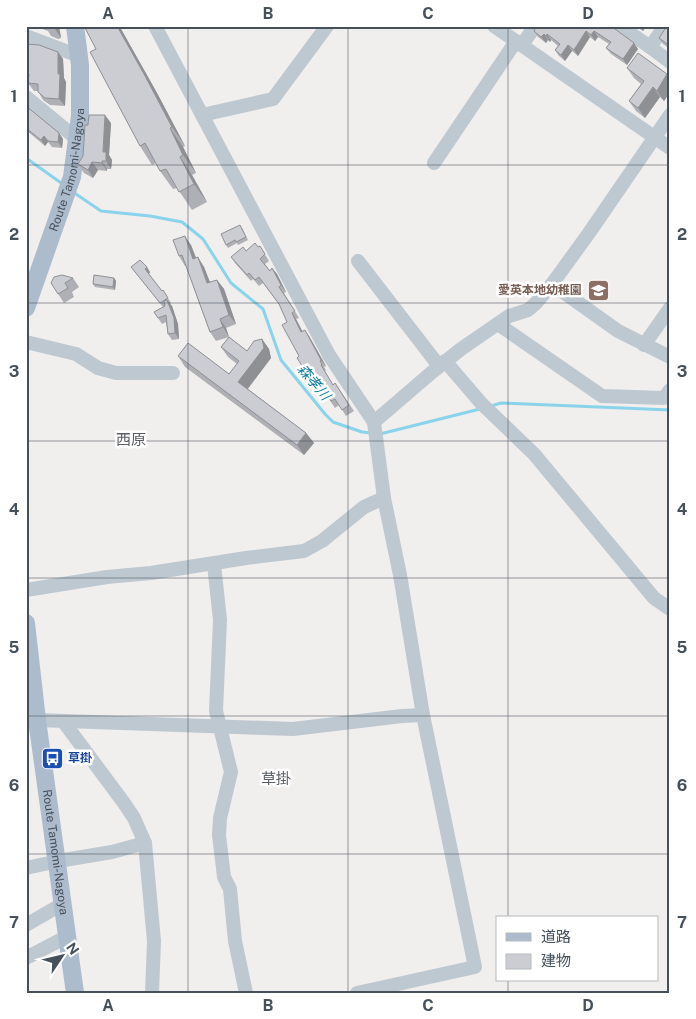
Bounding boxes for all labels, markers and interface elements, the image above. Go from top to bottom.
text: A [102,4,114,23]
text: B [263,4,274,23]
text: C [422,4,434,23]
text: D [582,4,594,23]
text: 1 [11,87,17,106]
text: 1 [679,87,685,106]
street label: Route Tamomi-Nagoya [46,108,87,233]
text: 2 [9,225,19,244]
text: 2 [677,225,687,244]
school or university icon: 愛英本地幼稚園 [586,278,610,302]
place label: 愛英本地幼稚園 [498,283,582,297]
water label: 森孝川 [294,361,335,405]
text: 3 [9,362,19,381]
text: 3 [677,362,687,381]
district label: 西原 [116,431,146,448]
text: 4 [9,500,20,519]
text: 4 [677,500,688,519]
text: 5 [9,638,20,657]
text: 5 [677,638,688,657]
bus stop icon: 草掛 [40,746,64,770]
place label: 草掛 [68,751,93,765]
district label: 草掛 [261,770,291,787]
text: 6 [9,776,19,795]
text: 6 [677,776,687,795]
street label: Route Tamomi-Nagoya [40,788,71,916]
text: 7 [9,913,19,932]
text: 7 [677,913,687,932]
legend [496,916,658,982]
text: 道路 [541,928,571,945]
north arrow [38,932,88,982]
text: N [63,939,82,958]
text: 建物 [541,952,571,969]
text: A [102,996,114,1015]
text: B [263,996,274,1015]
text: C [422,996,434,1015]
text: D [582,996,594,1015]

